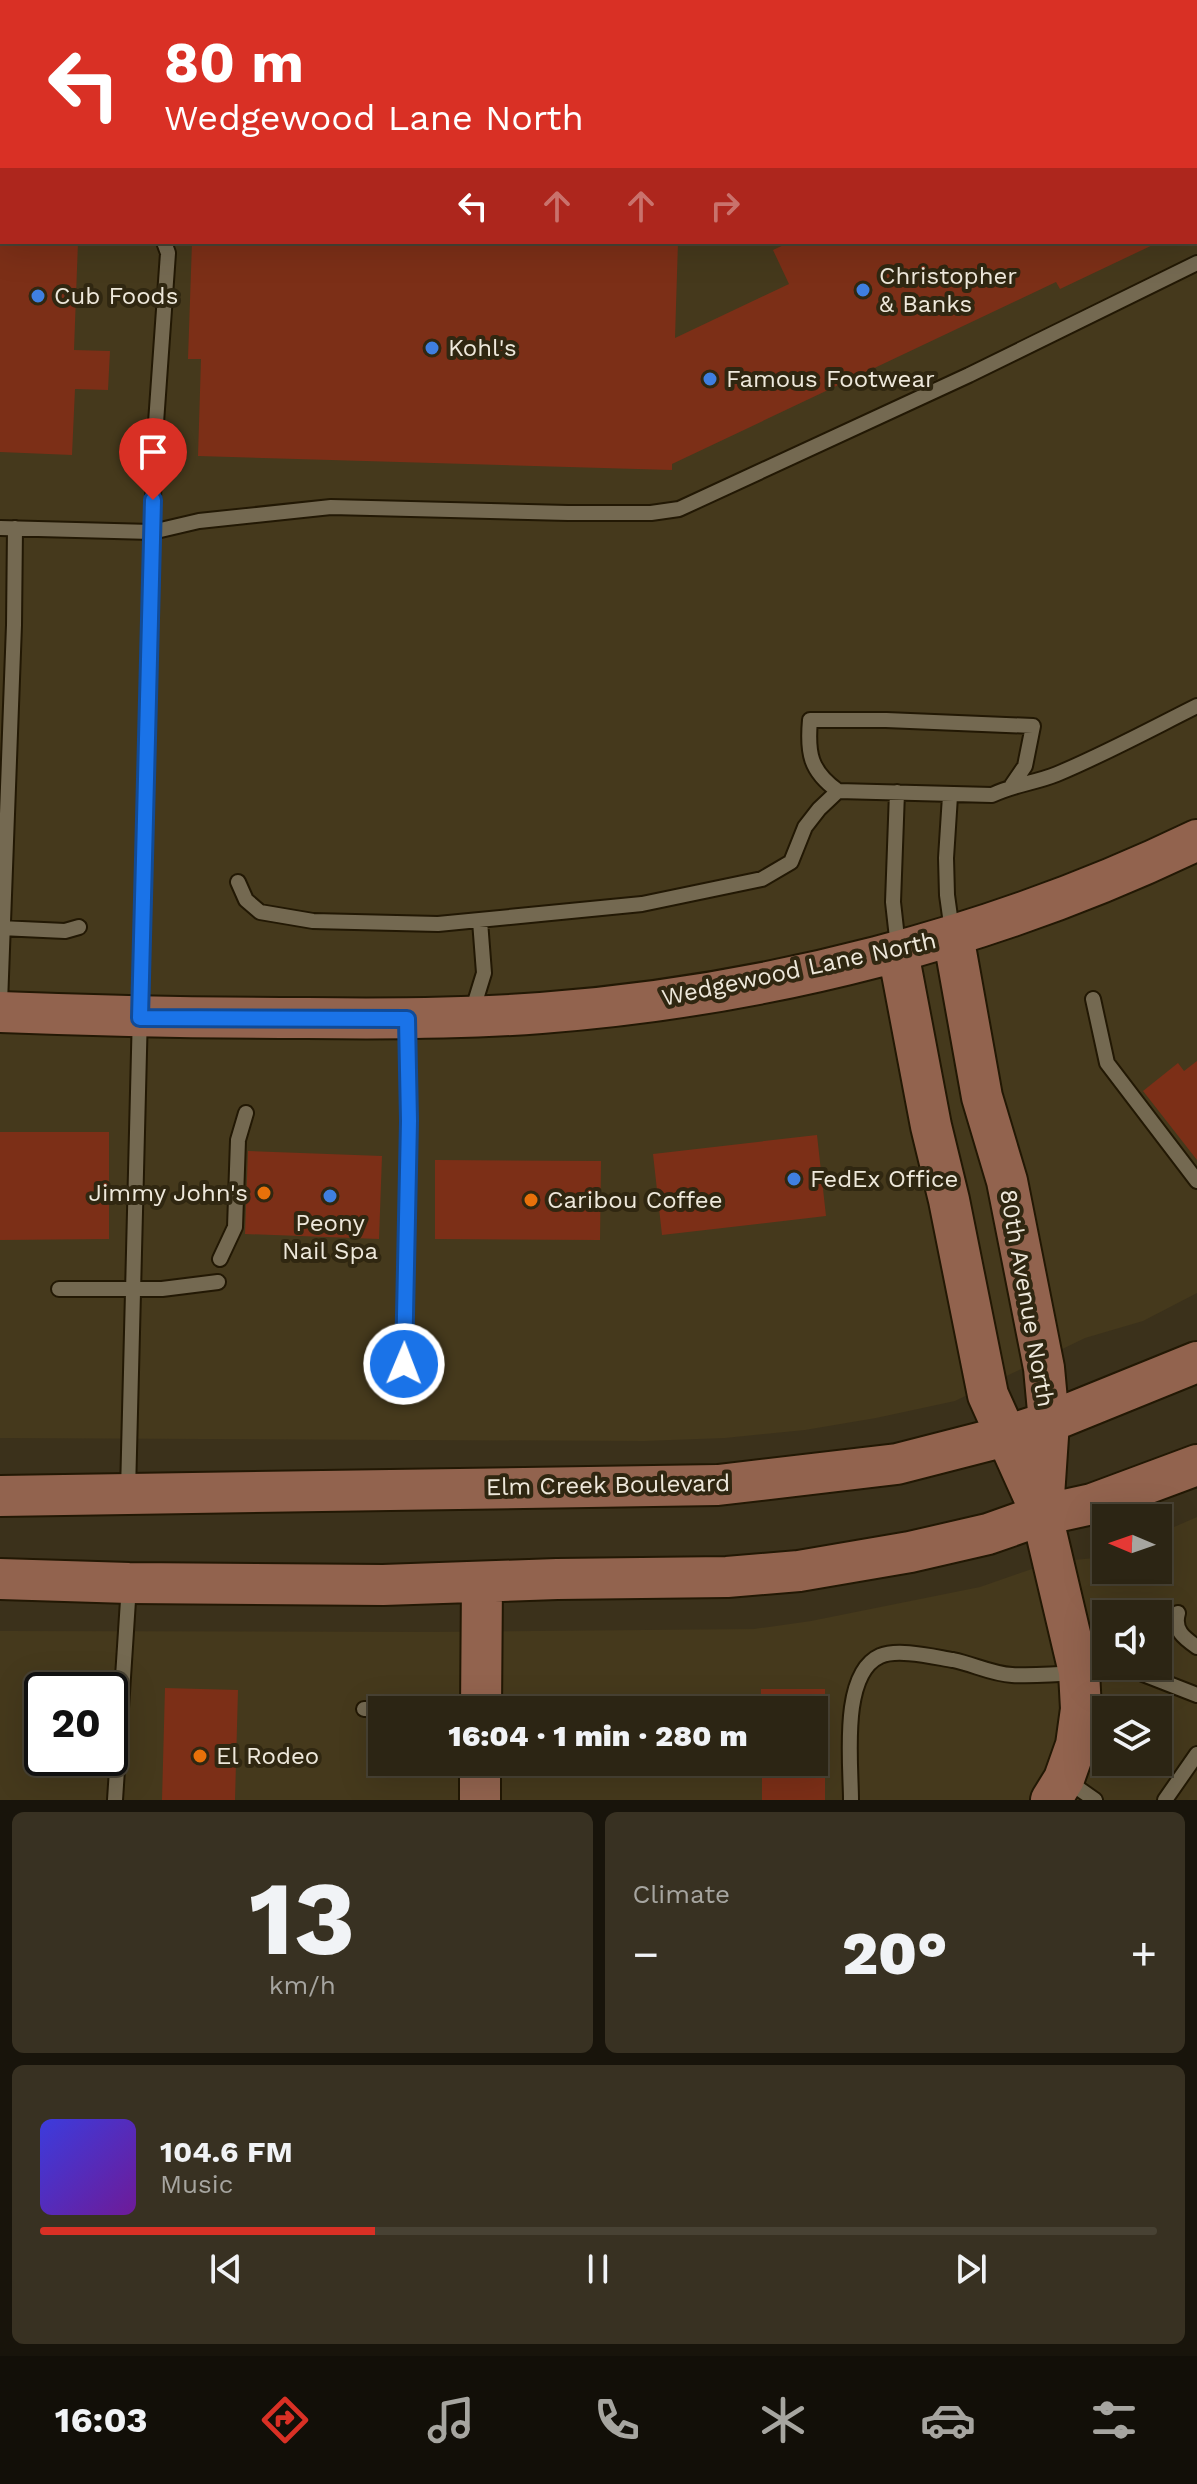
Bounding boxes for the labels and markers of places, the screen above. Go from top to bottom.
place label: Christopher & Banks [879,262,1017,318]
marker: Christopher & Banks [854,281,872,299]
place label: Cub Foods [54,282,178,310]
marker: Cub Foods [29,287,47,305]
place label: Kohl's [448,334,517,362]
marker: Kohl's [423,339,441,357]
place label: Famous Footwear [726,365,935,393]
marker: Famous Footwear [701,370,719,388]
pin [119,418,187,500]
place label: FedEx Office [810,1165,958,1193]
marker: FedEx Office [785,1170,803,1188]
place label: Jimmy John's [88,1179,248,1207]
marker: Jimmy John's [255,1184,273,1202]
place label: Caribou Coffee [547,1186,723,1214]
marker: Peony Nail Spa [321,1187,339,1205]
marker: Caribou Coffee [522,1191,540,1209]
place label: Peony Nail Spa [282,1209,378,1265]
place label: El Rodeo [216,1742,319,1770]
marker: El Rodeo [191,1747,209,1765]

